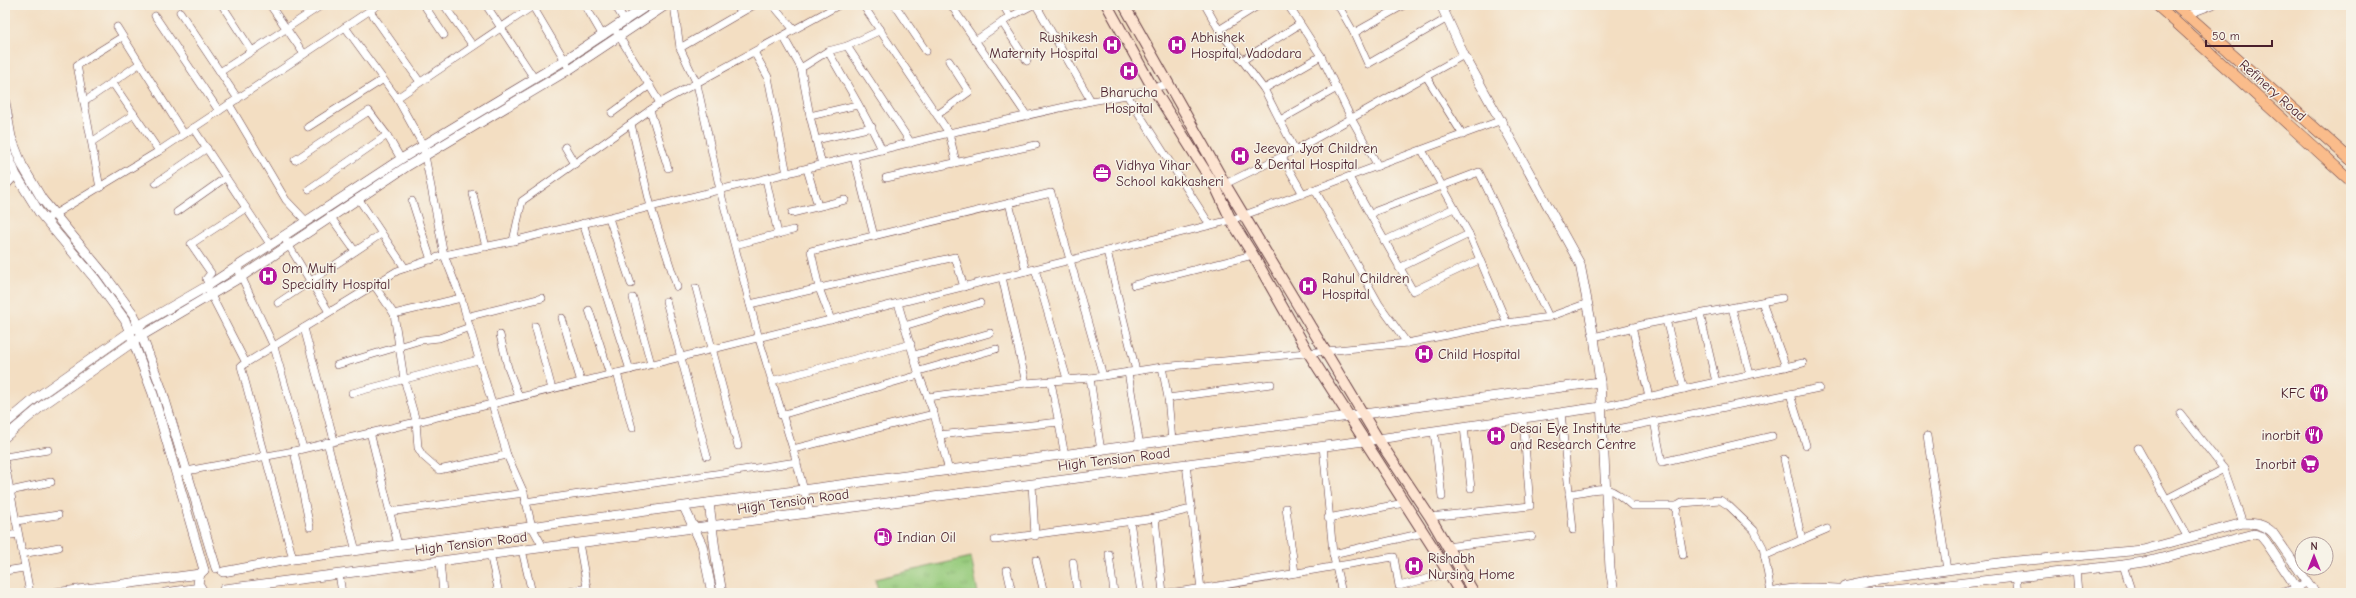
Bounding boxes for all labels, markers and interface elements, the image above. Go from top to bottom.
scale bar [2206,22,2272,48]
place label: Rushikesh Maternity Hospital [989,29,1098,62]
place label: Abhishek Hospital, Vadodara [1191,29,1302,62]
text: 50 m [2212,29,2240,43]
hospital icon: Rushikesh Maternity Hospital [1101,34,1123,56]
hospital icon: Abhishek Hospital, Vadodara [1166,34,1188,56]
street label: Refinery Road [2236,56,2309,125]
hospital icon: Bharucha Hospital [1118,60,1140,82]
place label: Bharucha Hospital [1100,84,1158,117]
place label: Jeevan Jyot Children & Dental Hospital [1254,140,1378,173]
hospital icon: Jeevan Jyot Children & Dental Hospital [1229,145,1251,167]
place label: Vidhya Vihar School kakkasheri [1116,157,1224,190]
office icon: Vidhya Vihar School kakkasheri [1091,162,1113,184]
place label: Om Multi Speciality Hospital [282,260,390,293]
hospital icon: Om Multi Speciality Hospital [257,265,279,287]
place label: Rahul Children Hospital [1322,270,1410,303]
hospital icon: Rahul Children Hospital [1297,275,1319,297]
hospital icon: Child Hospital [1413,343,1435,365]
place label: Child Hospital [1438,346,1520,363]
restaurant icon: KFC [2308,382,2330,404]
place label: KFC [2281,385,2305,402]
place label: Desai Eye Institute and Research Centre [1510,420,1636,453]
restaurant icon: inorbit [2303,424,2325,446]
hospital icon: Desai Eye Institute and Research Centre [1485,425,1507,447]
place label: inorbit [2261,427,2301,444]
street label: High Tension Road [1057,444,1171,475]
supermarket icon: Inorbit [2299,453,2321,475]
place label: Inorbit [2255,456,2297,473]
street label: High Tension Road [736,485,850,518]
fuel station icon: Indian Oil [872,526,894,548]
street label: High Tension Road [414,528,528,559]
place label: Indian Oil [897,529,956,546]
north arrow [2294,536,2334,576]
text: N [2310,540,2318,553]
place label: Rishabh Nursing Home [1428,550,1515,583]
hospital icon: Rishabh Nursing Home [1403,555,1425,577]

